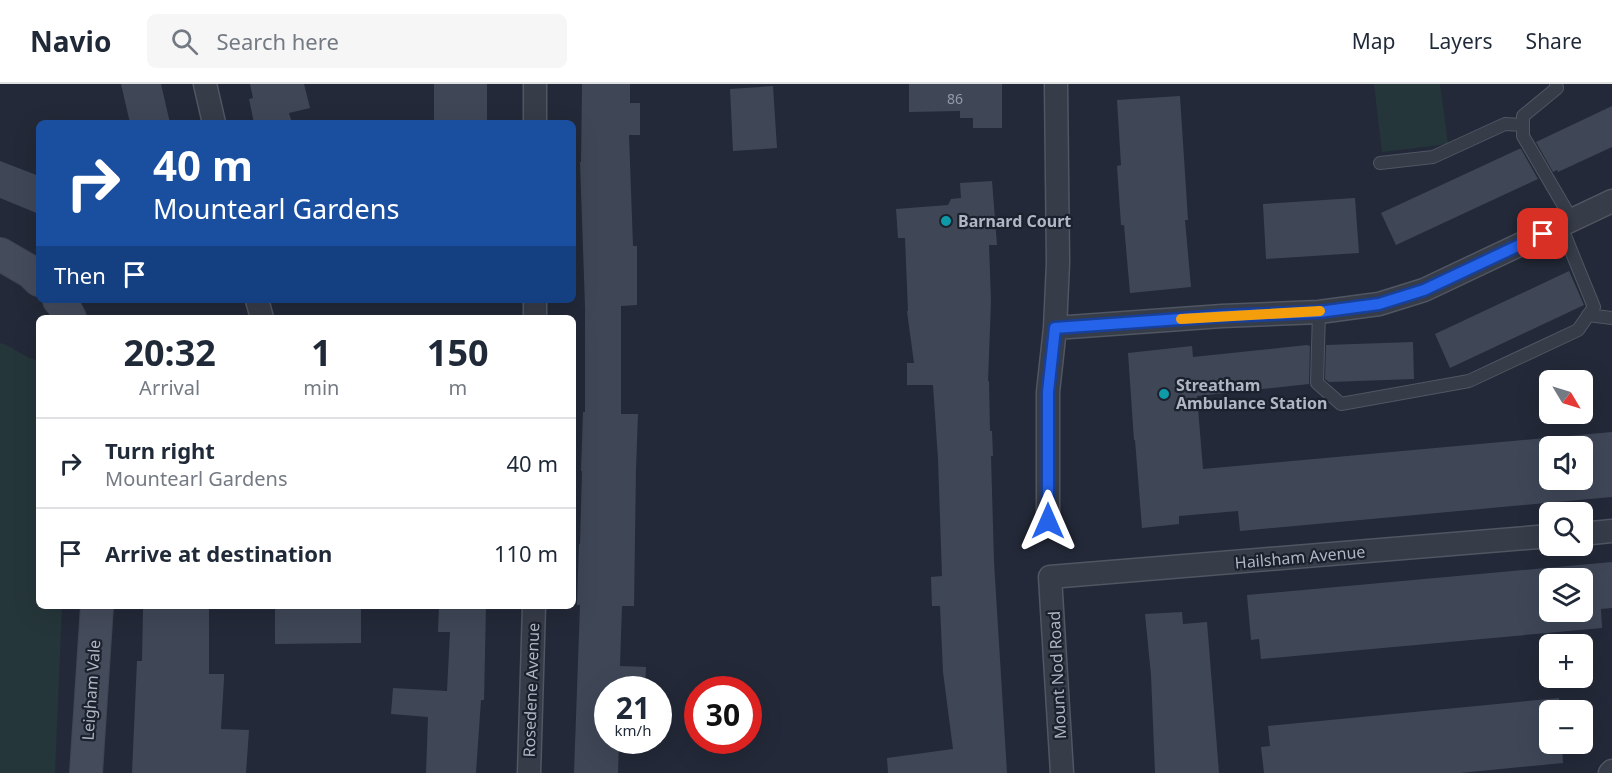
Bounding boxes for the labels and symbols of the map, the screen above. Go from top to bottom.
house number: 86 [947,89,963,108]
pin [1517,208,1568,259]
place label: Barnard Court [958,210,1071,232]
marker: Barnard Court [939,214,953,228]
north arrow [1539,370,1593,424]
place label: Streatham Ambulance Station [1176,374,1327,414]
marker: Streatham Ambulance Station [1157,387,1171,401]
position arrow [1016,489,1080,553]
street label: Hailsham Avenue [1234,540,1366,574]
street label: Mount Nod Road [1043,610,1071,740]
street label: Rosedene Avenue [518,622,544,758]
street label: Leigham Vale [77,639,105,741]
speed limit sign: 30 [684,676,762,754]

